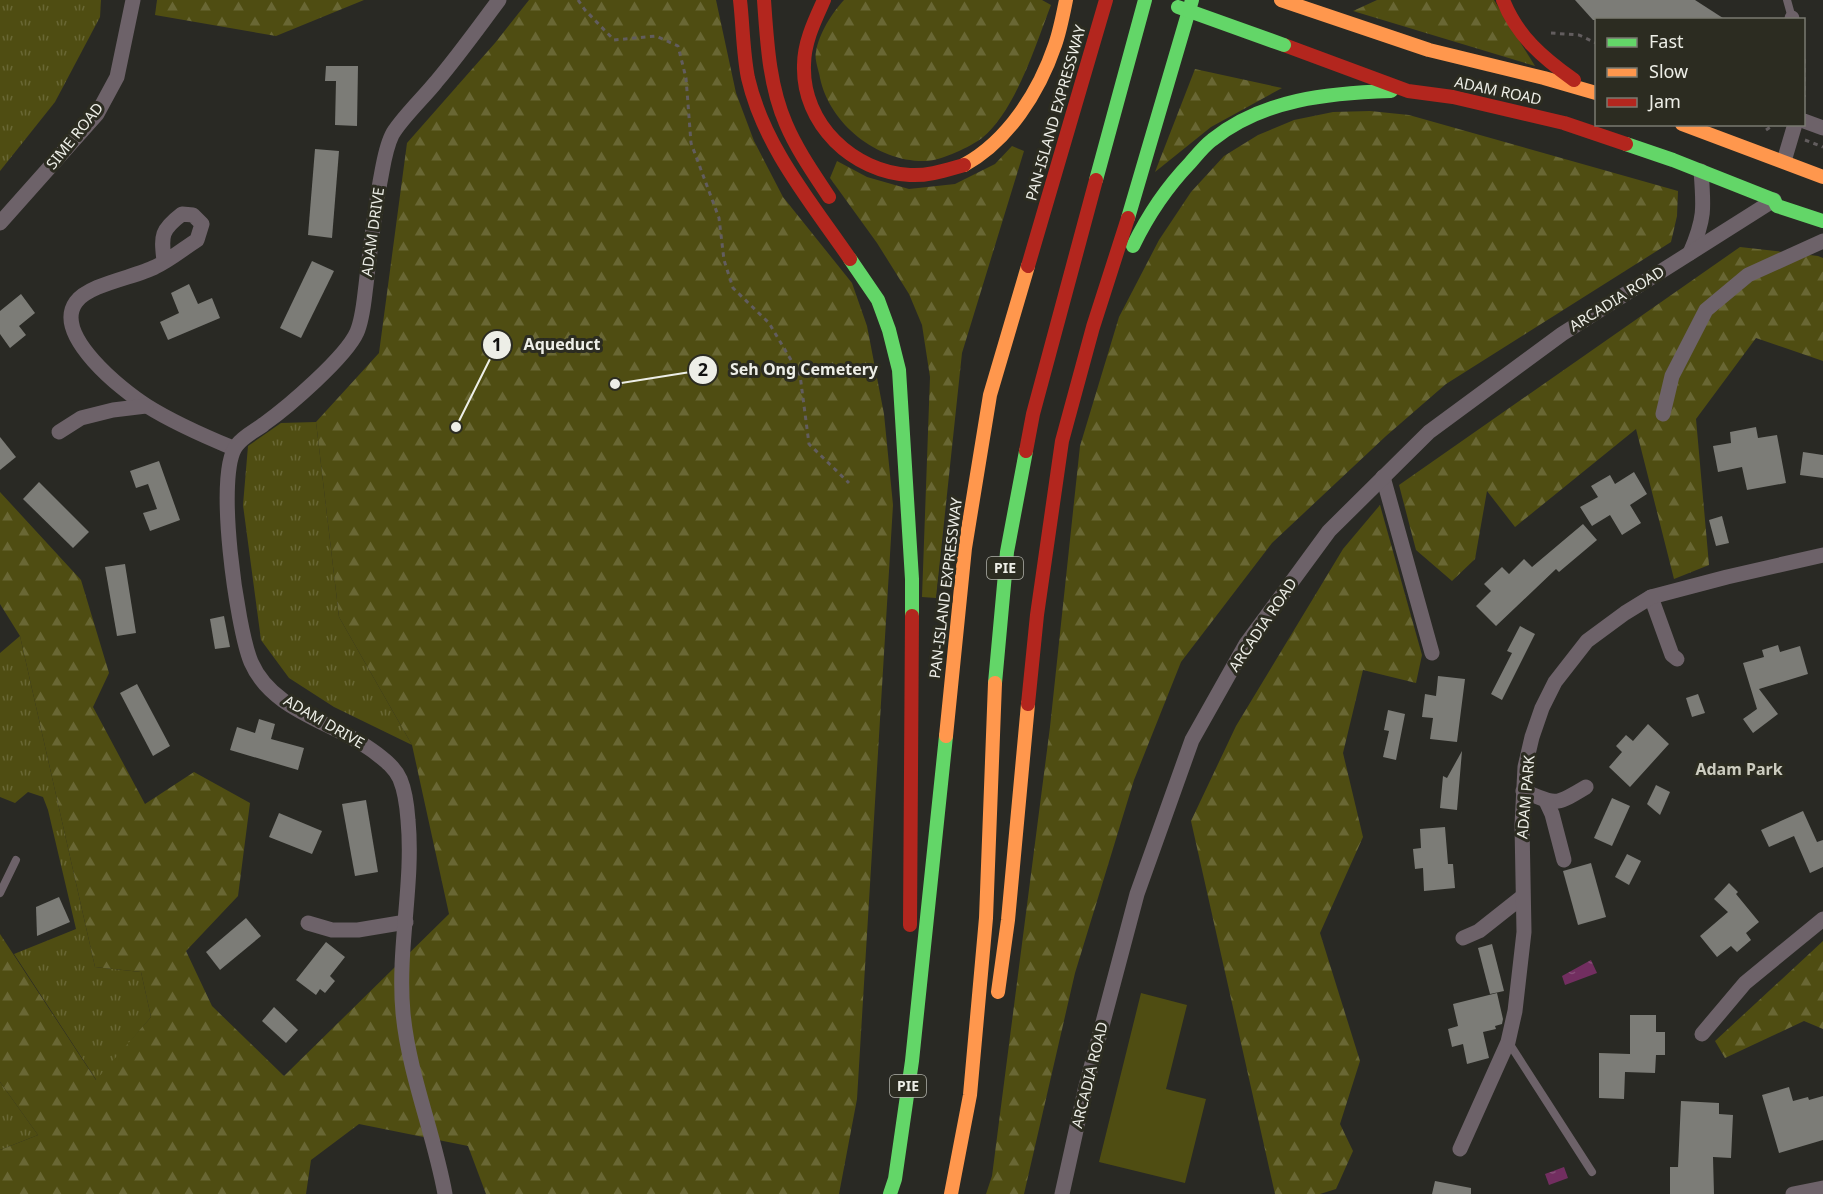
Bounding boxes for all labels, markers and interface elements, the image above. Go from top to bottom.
legend [1595,18,1805,126]
street label: PAN-ISLAND EXPRESSWAY [1020,22,1090,203]
text: Fast [1649,29,1684,53]
text: Slow [1649,59,1688,83]
street label: ADAM ROAD [1453,71,1544,109]
text: Jam [1647,89,1681,113]
street label: SIME ROAD [41,98,107,173]
street label: ADAM DRIVE [356,186,388,278]
street label: ARCADIA ROAD [1565,261,1668,335]
callout: Aqueduct [482,328,613,362]
text: 1 [492,332,502,356]
text: Aqueduct [524,333,600,355]
callout: Seh Ong Cemetery [688,353,890,387]
text: 2 [698,357,708,381]
text: Seh Ong Cemetery [730,358,879,380]
street label: PAN-ISLAND EXPRESSWAY [924,496,966,679]
road number: PIE [987,557,1023,579]
street label: ARCADIA ROAD [1223,574,1301,675]
street label: ADAM DRIVE [281,690,368,752]
street label: ADAM PARK [1511,754,1539,840]
district label: Adam Park [1695,758,1783,780]
street label: ARCADIA ROAD [1066,1020,1112,1130]
road number: PIE [890,1075,926,1097]

